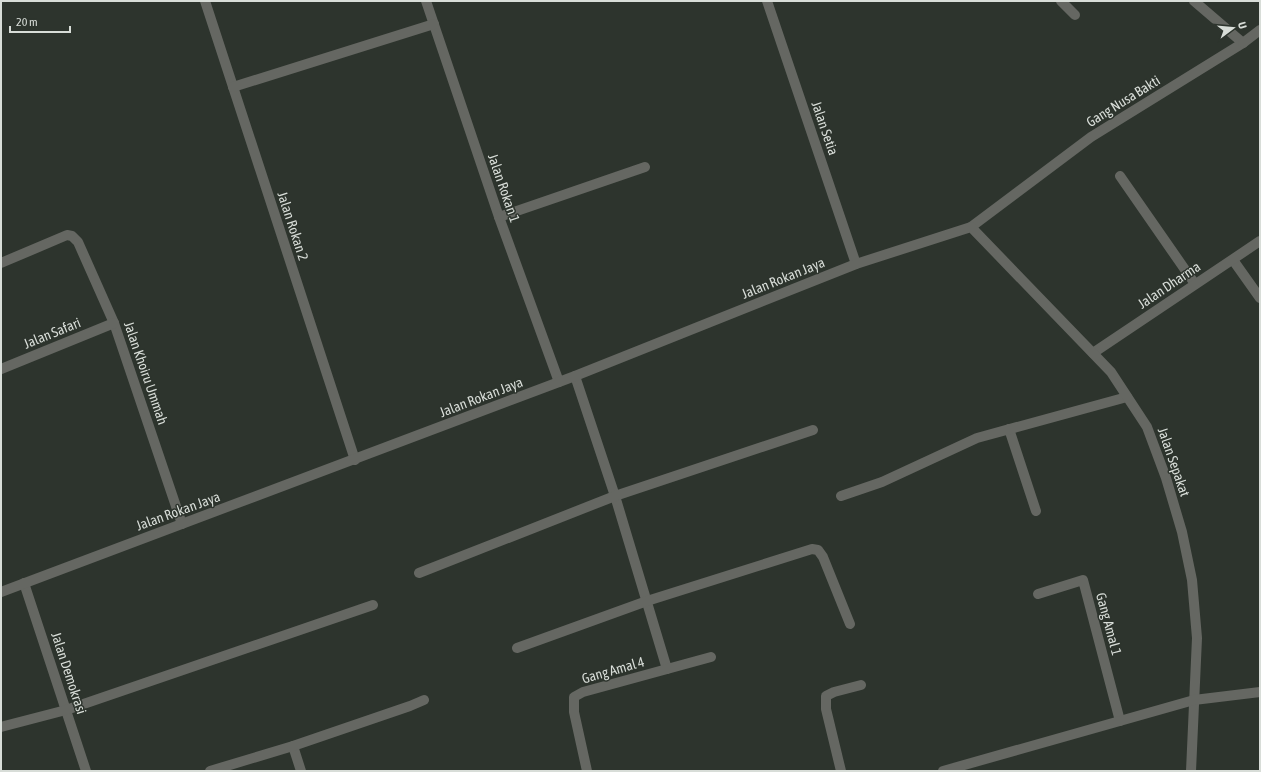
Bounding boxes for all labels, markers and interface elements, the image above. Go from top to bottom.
scale bar [10,8,70,34]
north arrow [1213,8,1253,48]
text: 20 m [16,15,38,29]
text: U [1236,20,1249,30]
street label: Gang Nusa Bakti [1083,72,1163,130]
street label: Jalan Setia [808,99,842,157]
street label: Jalan Rokan 1 [485,152,523,224]
street label: Jalan Rokan 2 [274,190,312,262]
street label: Jalan Rokan Jaya [739,254,827,302]
street label: Jalan Dharma [1135,258,1203,312]
street label: Jalan Safari [21,314,83,352]
street label: Jalan Khoiru Ummah [121,319,171,427]
street label: Jalan Rokan Jaya [437,374,525,420]
street label: Jalan Sepakat [1155,425,1193,499]
street label: Jalan Rokan Jaya [134,488,222,534]
street label: Gang Amal 1 [1093,591,1125,657]
street label: Jalan Demokrasi [48,630,90,716]
street label: Gang Amal 4 [580,653,647,687]

